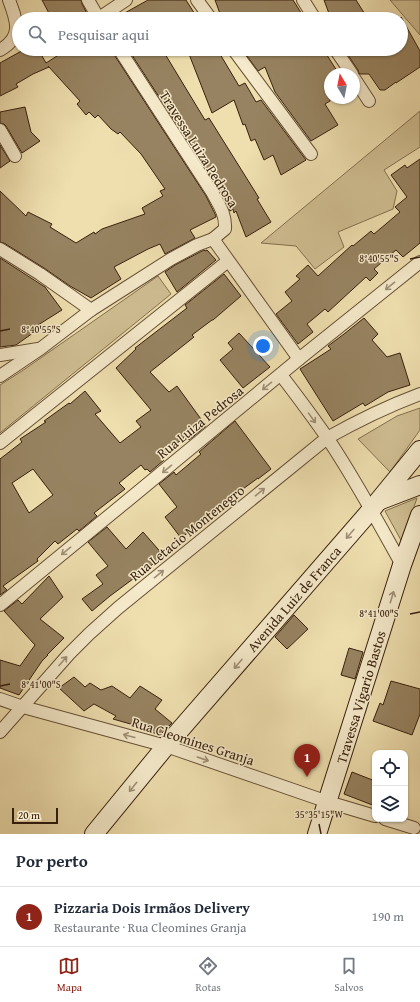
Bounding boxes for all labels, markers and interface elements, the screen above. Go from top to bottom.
search box [12,12,408,56]
icon: search [26,23,48,45]
text: Pesquisar aqui [58,24,149,45]
north arrow [324,68,360,104]
street label: Travessa Luiza Pedrosa [155,87,243,212]
text: 8°40'55"S [359,251,399,266]
one-way arrow [384,282,395,291]
text: 8°40'55"S [21,322,61,337]
your location [253,336,273,356]
street label: Rua Luiza Pedrosa [153,381,248,463]
one-way arrow [262,382,273,391]
one-way arrow [308,412,316,423]
one-way arrow [161,464,172,473]
street label: Rua Letacio Montenegro [125,480,249,586]
one-way arrow [255,488,266,497]
one-way arrow [346,529,355,540]
street label: Avenida Luiz de Franca [242,541,346,656]
one-way arrow [61,547,72,555]
one-way arrow [154,570,165,579]
one-way arrow [389,590,396,603]
text: 8°41'00"S [359,606,399,621]
street label: Travessa Vigario Bastos [331,628,391,766]
one-way arrow [58,656,67,667]
one-way arrow [233,659,242,669]
text: 8°41'00"S [21,677,61,692]
street label: Rua Cleomines Granja [129,712,257,770]
one-way arrow [122,732,135,739]
pin: 1 [294,744,320,777]
map controls [372,750,408,822]
button: locate [372,750,408,786]
one-way arrow [196,756,209,763]
one-way arrow [128,782,137,793]
button: layers [372,786,408,822]
scale bar [12,806,58,825]
text: 20 m [18,807,40,823]
text: 35°35'15"W [295,807,343,822]
text: Por perto [16,848,88,873]
text: Pizzaria Dois Irmãos Delivery [54,897,250,918]
text: 1 [26,907,32,926]
text: 190 m [372,907,404,926]
text: Restaurante · Rua Cleomines Granja [54,918,246,937]
tab: Mapa [57,955,82,995]
tab: Rotas [196,955,221,995]
tab: Salvos [334,955,363,995]

